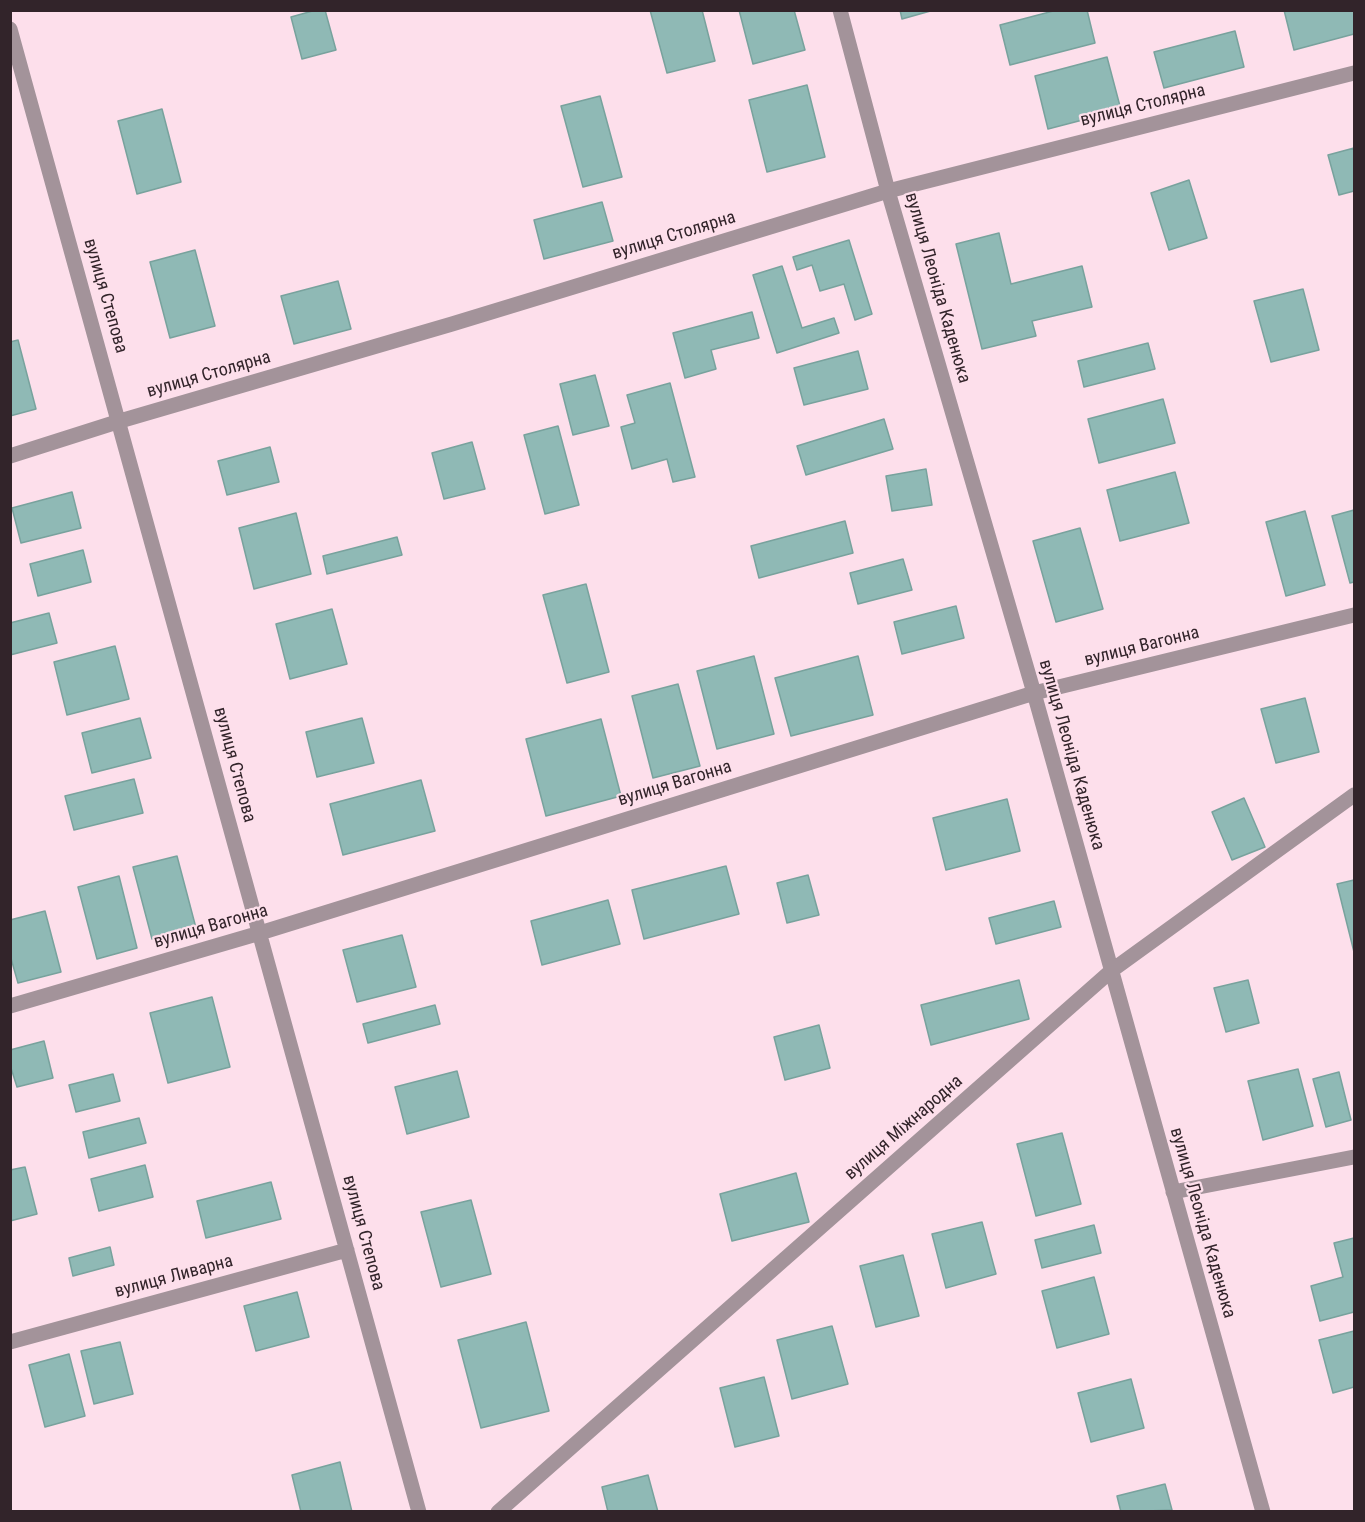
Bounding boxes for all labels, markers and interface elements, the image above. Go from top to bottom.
street label: вулиця Столярна [1078,80,1208,132]
street label: вулиця Леоніда Каденюка [899,190,975,386]
street label: вулиця Столярна [610,207,738,265]
street label: вулиця Степова [78,236,132,356]
street label: вулиця Столярна [145,347,273,403]
street label: вулиця Вагонна [1082,622,1202,672]
street label: вулиця Леоніда Каденюка [1033,657,1109,853]
street label: вулиця Степова [208,705,260,825]
street label: вулиця Вагонна [616,756,734,812]
street label: вулиця Вагонна [151,900,271,954]
street label: вулиця Міжнародна [841,1071,967,1185]
street label: вулиця Леоніда Каденюка [1164,1125,1240,1321]
street label: вулиця Степова [337,1173,389,1293]
street label: вулиця Ливарна [113,1251,235,1303]

